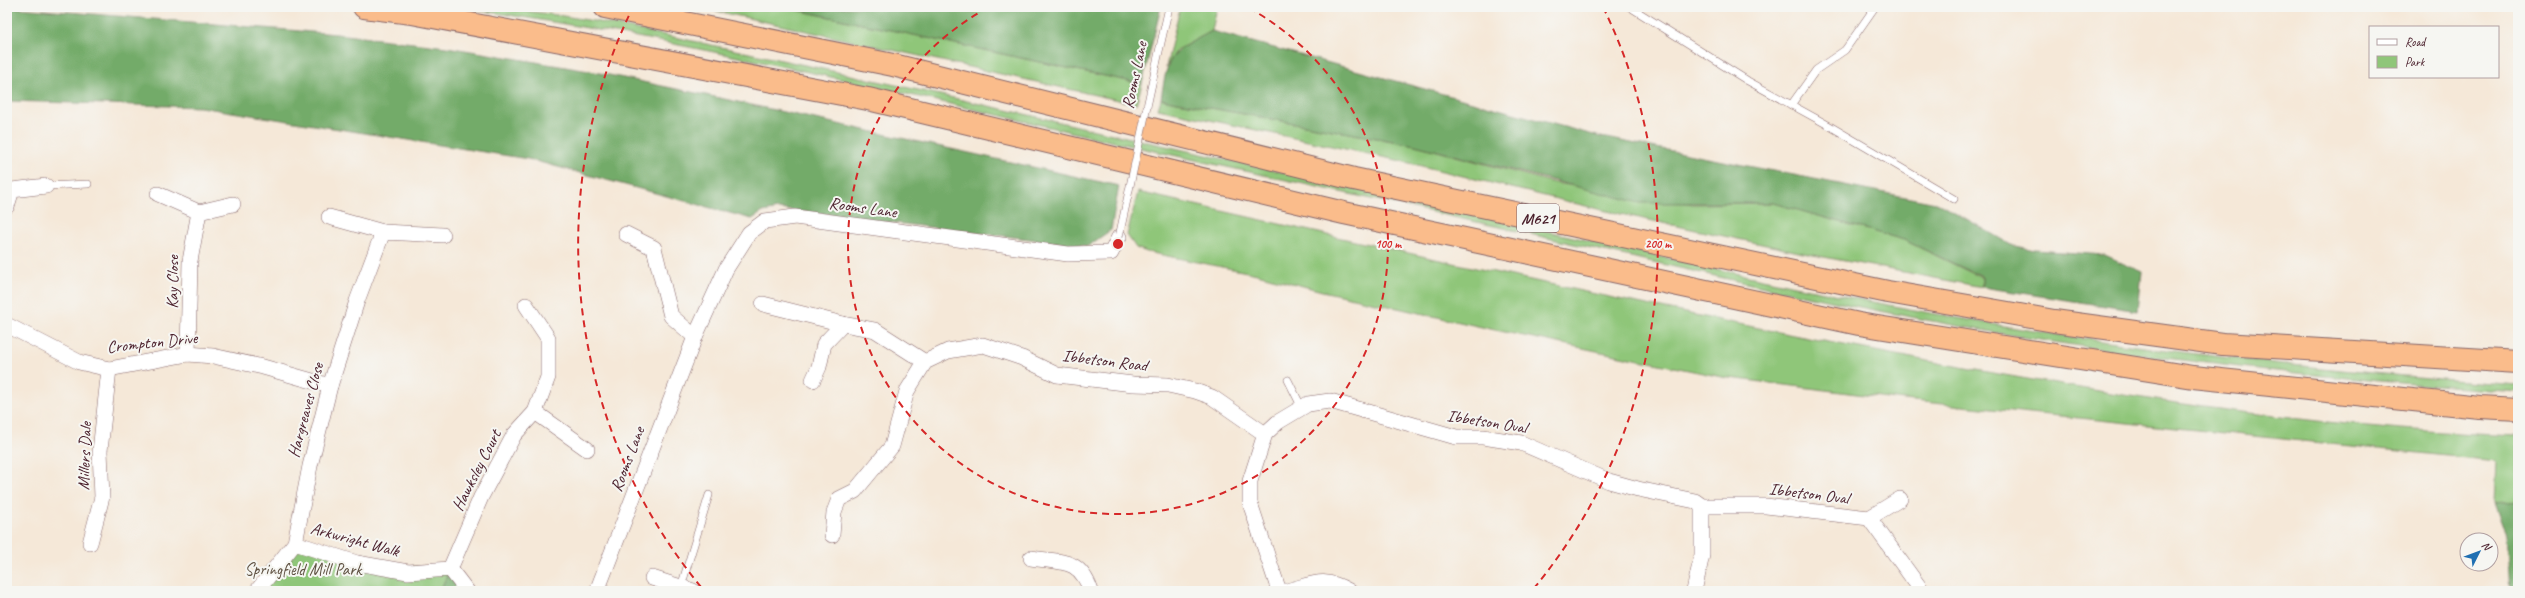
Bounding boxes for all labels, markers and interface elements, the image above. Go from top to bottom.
legend [2369,26,2499,78]
text: Road [2405,34,2427,50]
street label: Rooms Lane [1117,38,1152,110]
text: Park [2405,54,2426,70]
street label: Rooms Lane [828,192,899,223]
road number: M621 [1517,204,1559,232]
text: 100 m [1375,236,1402,252]
text: 200 m [1645,236,1672,252]
centre of rings [1111,237,1125,251]
street label: Kay Close [162,254,183,309]
street label: Crompton Drive [106,327,200,358]
street label: Ibbetson Road [1061,345,1151,376]
street label: Hargreaves Close [283,359,329,460]
street label: Ibbetson Oval [1446,405,1531,439]
street label: Millers Dale [73,420,96,490]
street label: Rooms Lane [606,422,650,495]
street label: Hawksley Court [447,424,507,514]
street label: Ibbetson Oval [1768,478,1853,509]
street label: Arkwright Walk [308,518,403,562]
north arrow [2459,532,2499,572]
text: N [2479,538,2495,554]
park label: Springfield Mill Park [244,559,363,580]

